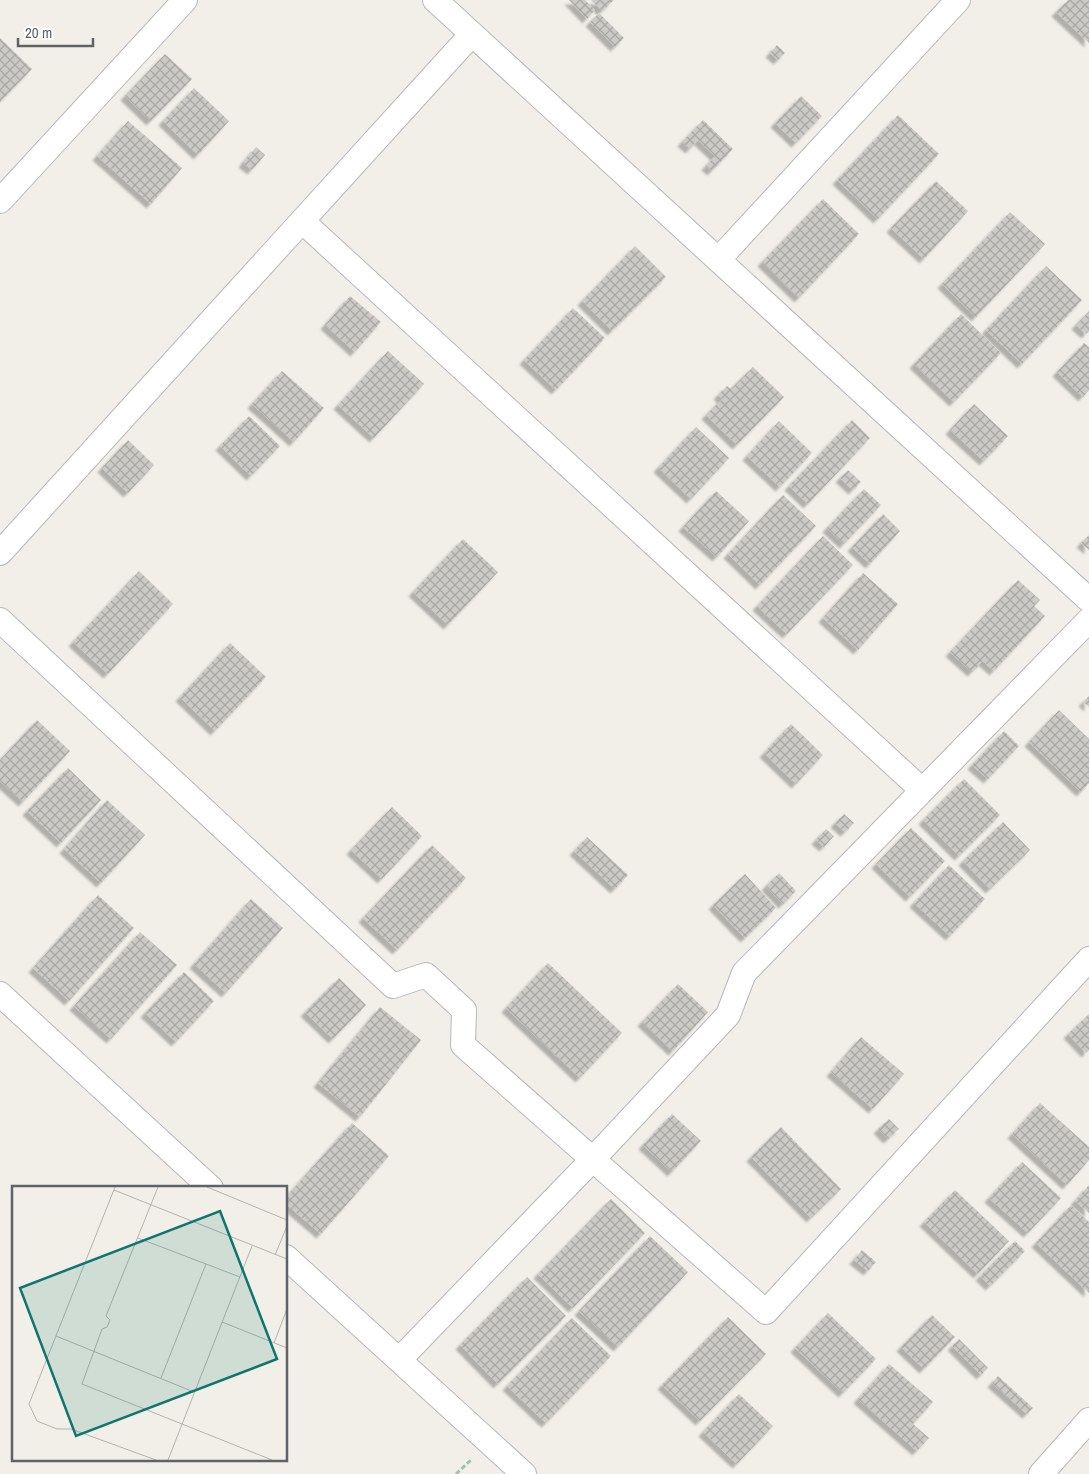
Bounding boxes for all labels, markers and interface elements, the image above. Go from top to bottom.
scale bar [18,15,92,47]
text: 20 m [25,22,52,43]
inset map [12,1186,288,1462]

